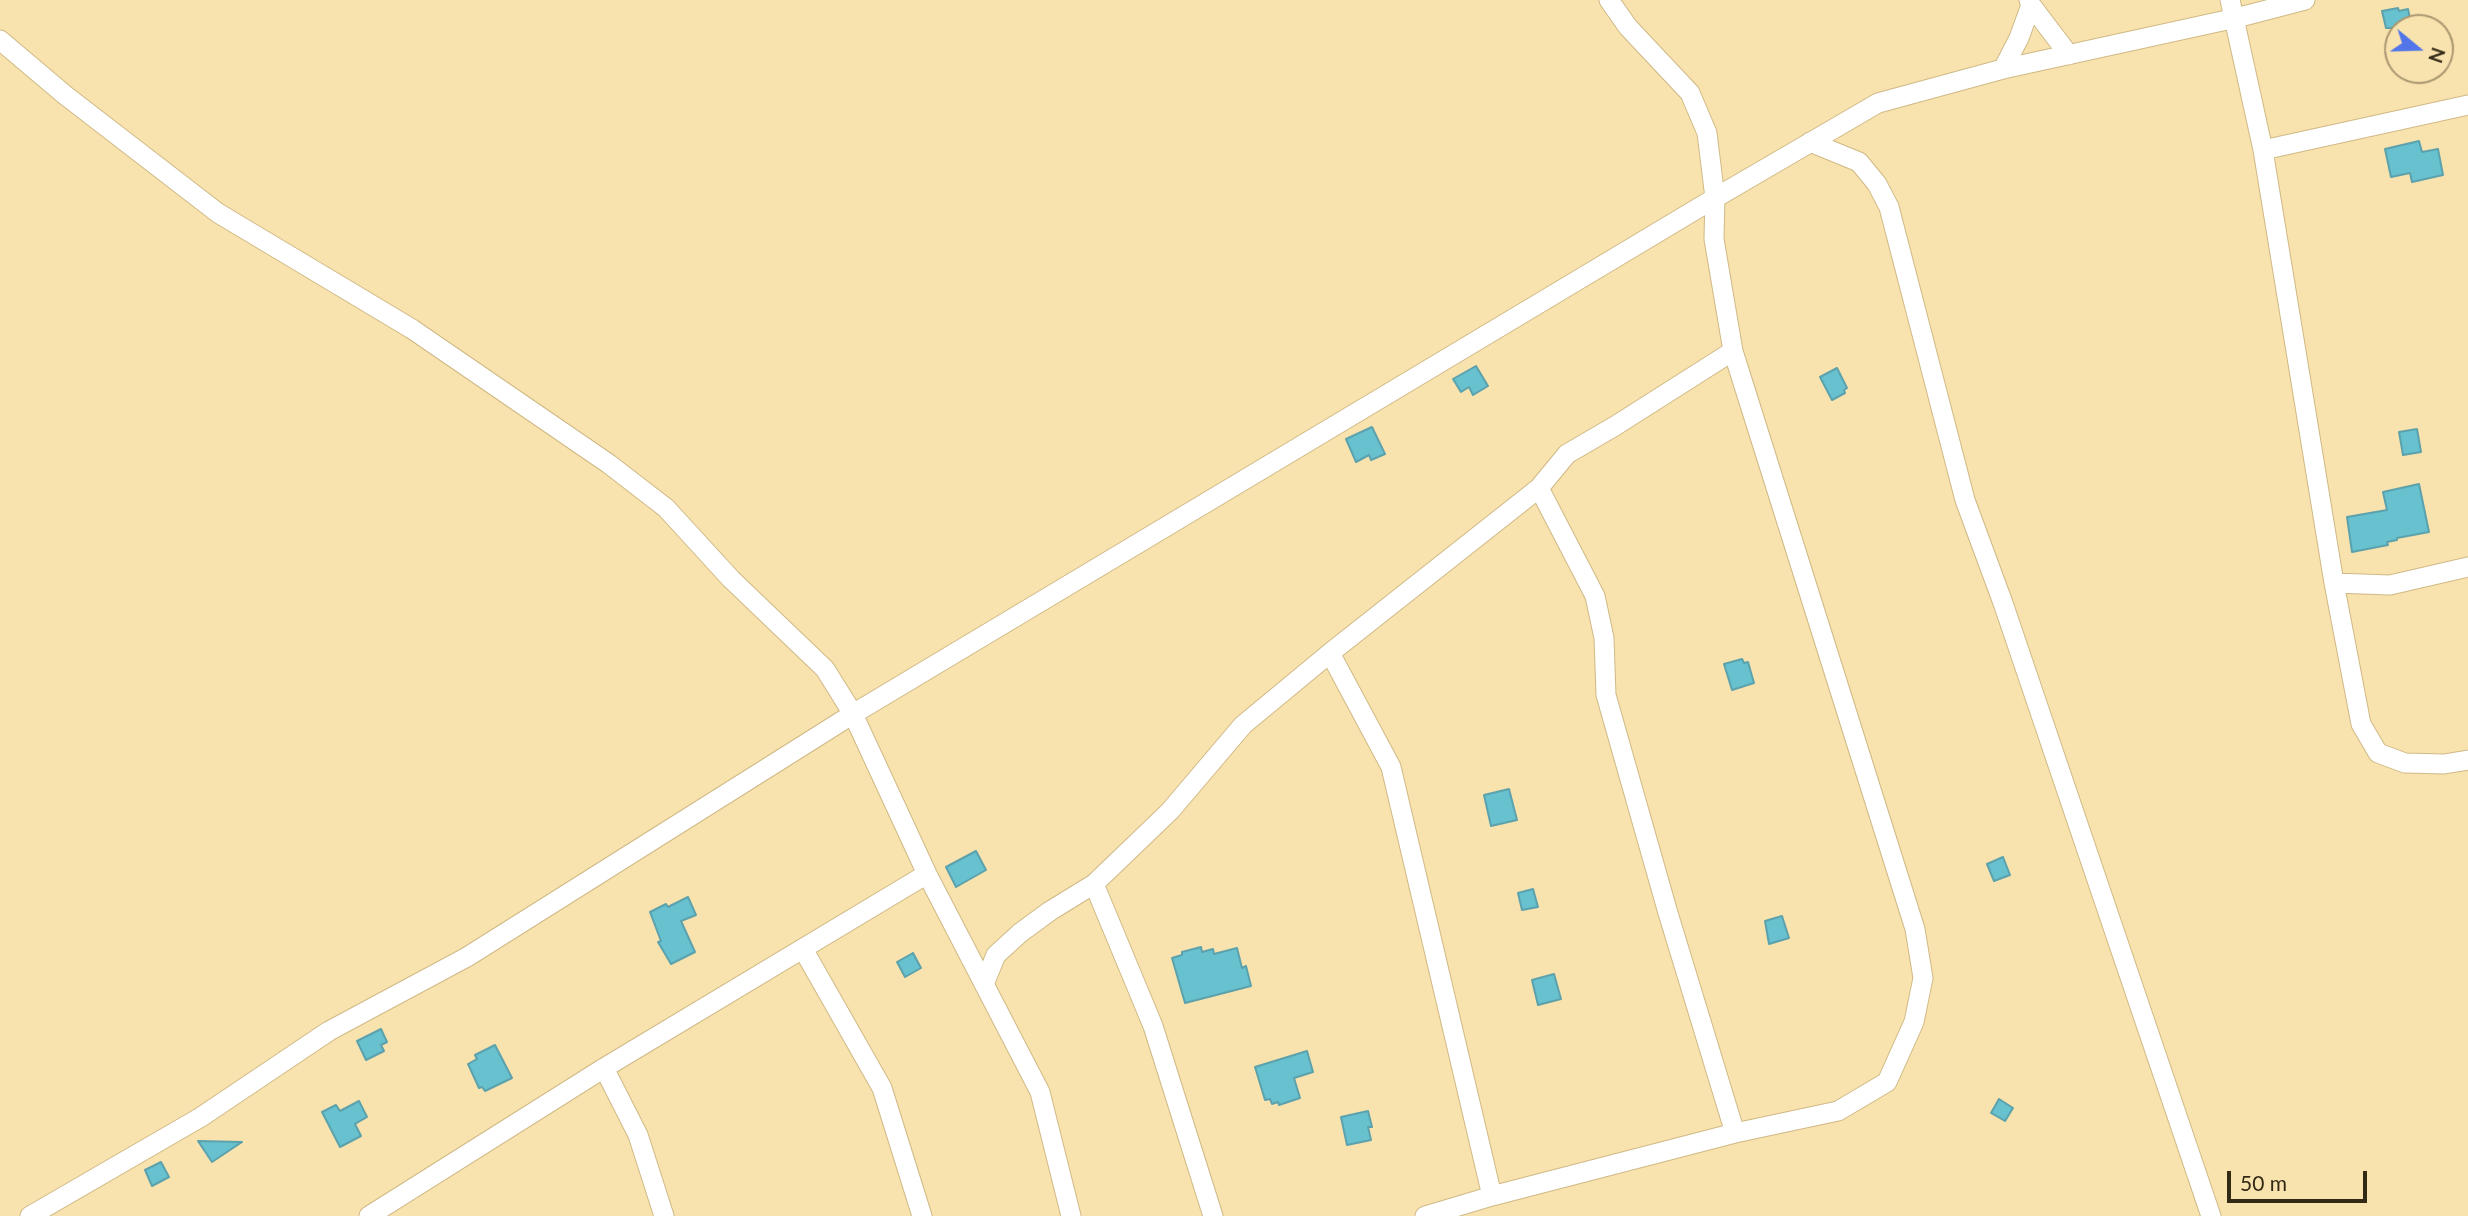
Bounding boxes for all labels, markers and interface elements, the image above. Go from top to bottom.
north arrow [2384,14,2454,84]
text: N [2424,45,2451,66]
scale bar [2230,1156,2370,1200]
text: 50 m [2240,1170,2287,1195]

